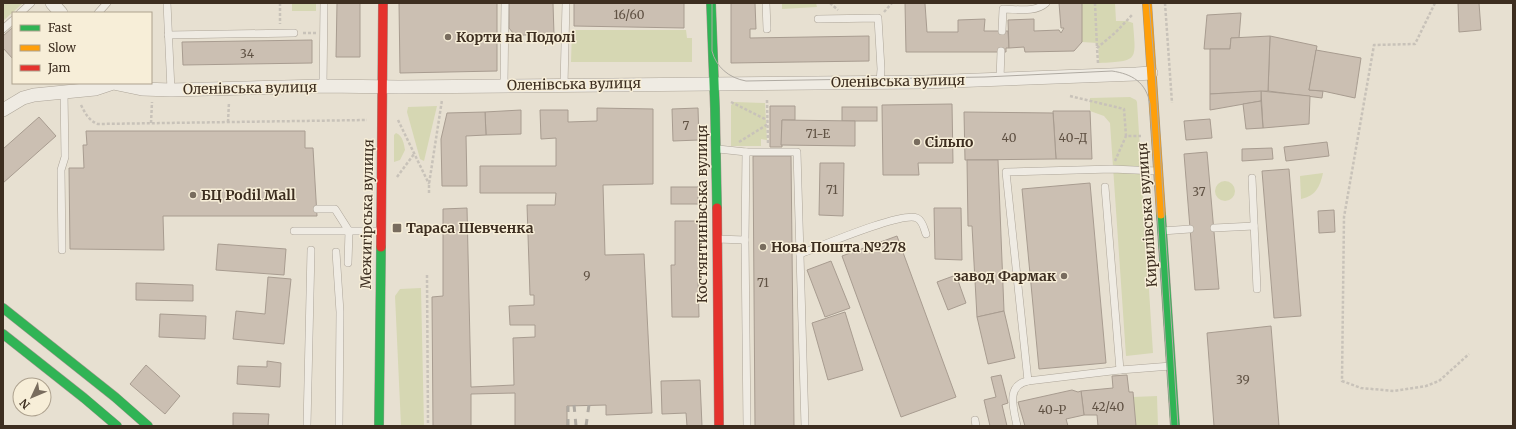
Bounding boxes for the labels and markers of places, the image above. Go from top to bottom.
place label: Корти на Подолі [456,28,576,46]
marker: Корти на Подолі [443,32,453,42]
place label: Сільпо [925,133,973,151]
marker: Сільпо [912,137,922,147]
place label: БЦ Podil Mall [201,186,296,204]
marker: БЦ Podil Mall [188,190,198,200]
place label: Тараса Шевченка [406,219,534,237]
marker: Тараса Шевченка [391,222,403,234]
place label: Нова Пошта №278 [771,238,906,256]
marker: Нова Пошта №278 [758,242,768,252]
place label: завод Фармак [954,267,1057,285]
marker: завод Фармак [1059,271,1069,281]

